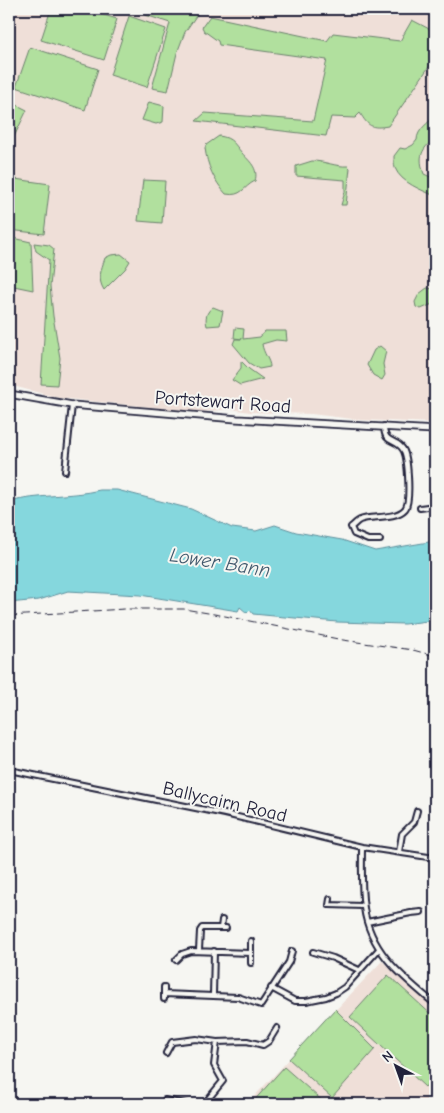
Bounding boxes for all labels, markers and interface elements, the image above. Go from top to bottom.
street label: Portstewart Road [154,386,292,418]
water label: Lower Bann [168,543,272,582]
street label: Ballycairn Road [161,777,289,827]
north arrow [372,1040,422,1090]
text: N [379,1047,397,1066]

